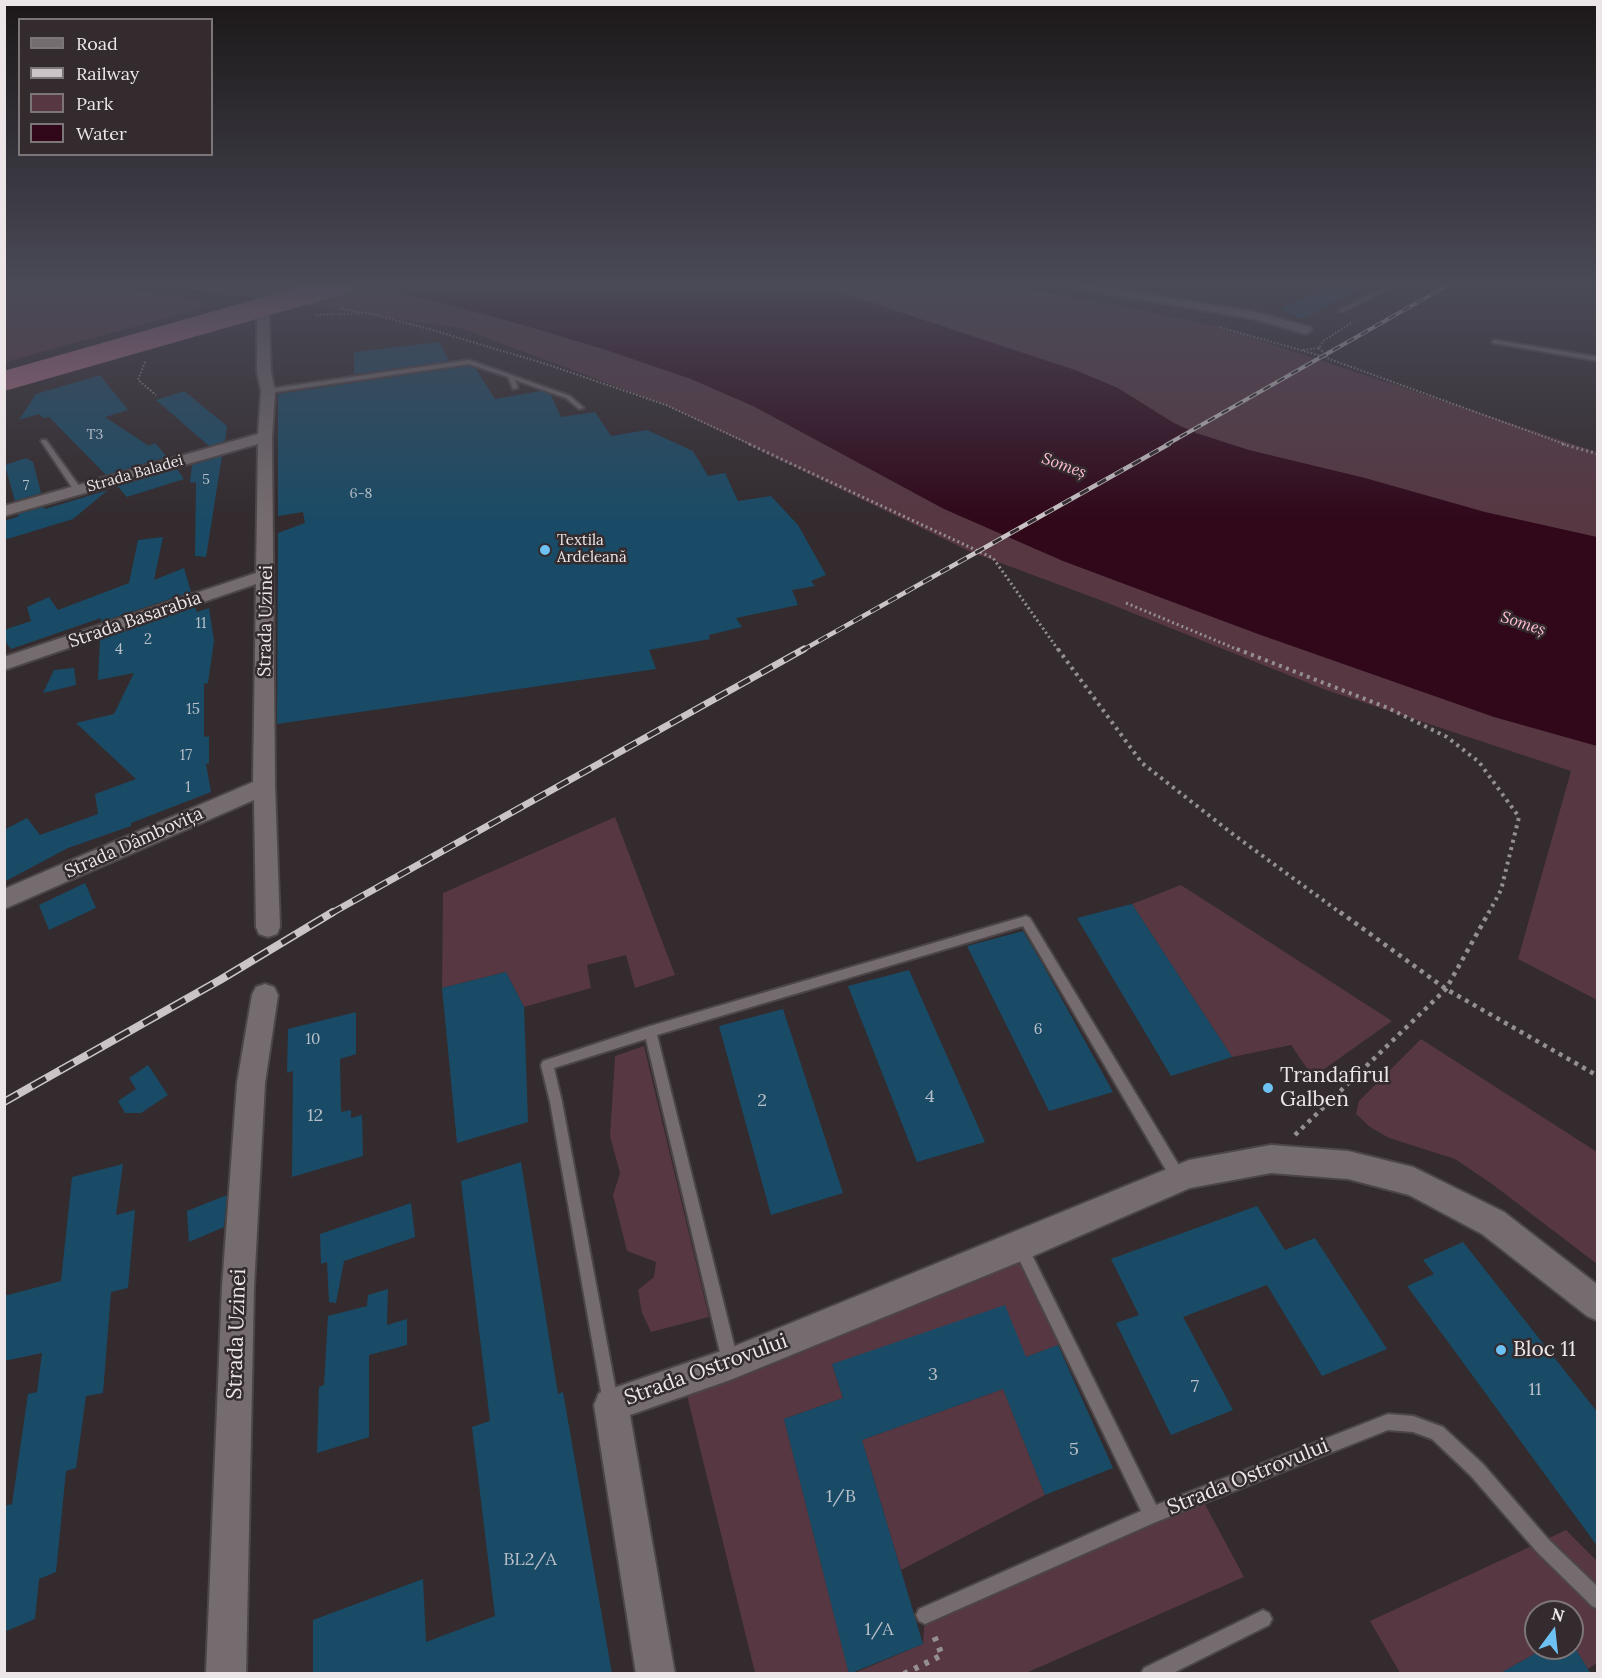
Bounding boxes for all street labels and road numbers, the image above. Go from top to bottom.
street label: Strada Baladei [85,452,185,496]
street label: Strada Uzinei [254,565,278,677]
street label: Strada Basarabia [66,587,204,653]
street label: Strada Dâmbovița [61,803,207,883]
street label: Strada Uzinei [222,1268,252,1400]
street label: Strada Ostrovului [621,1329,791,1411]
street label: Strada Ostrovului [1164,1433,1332,1521]

